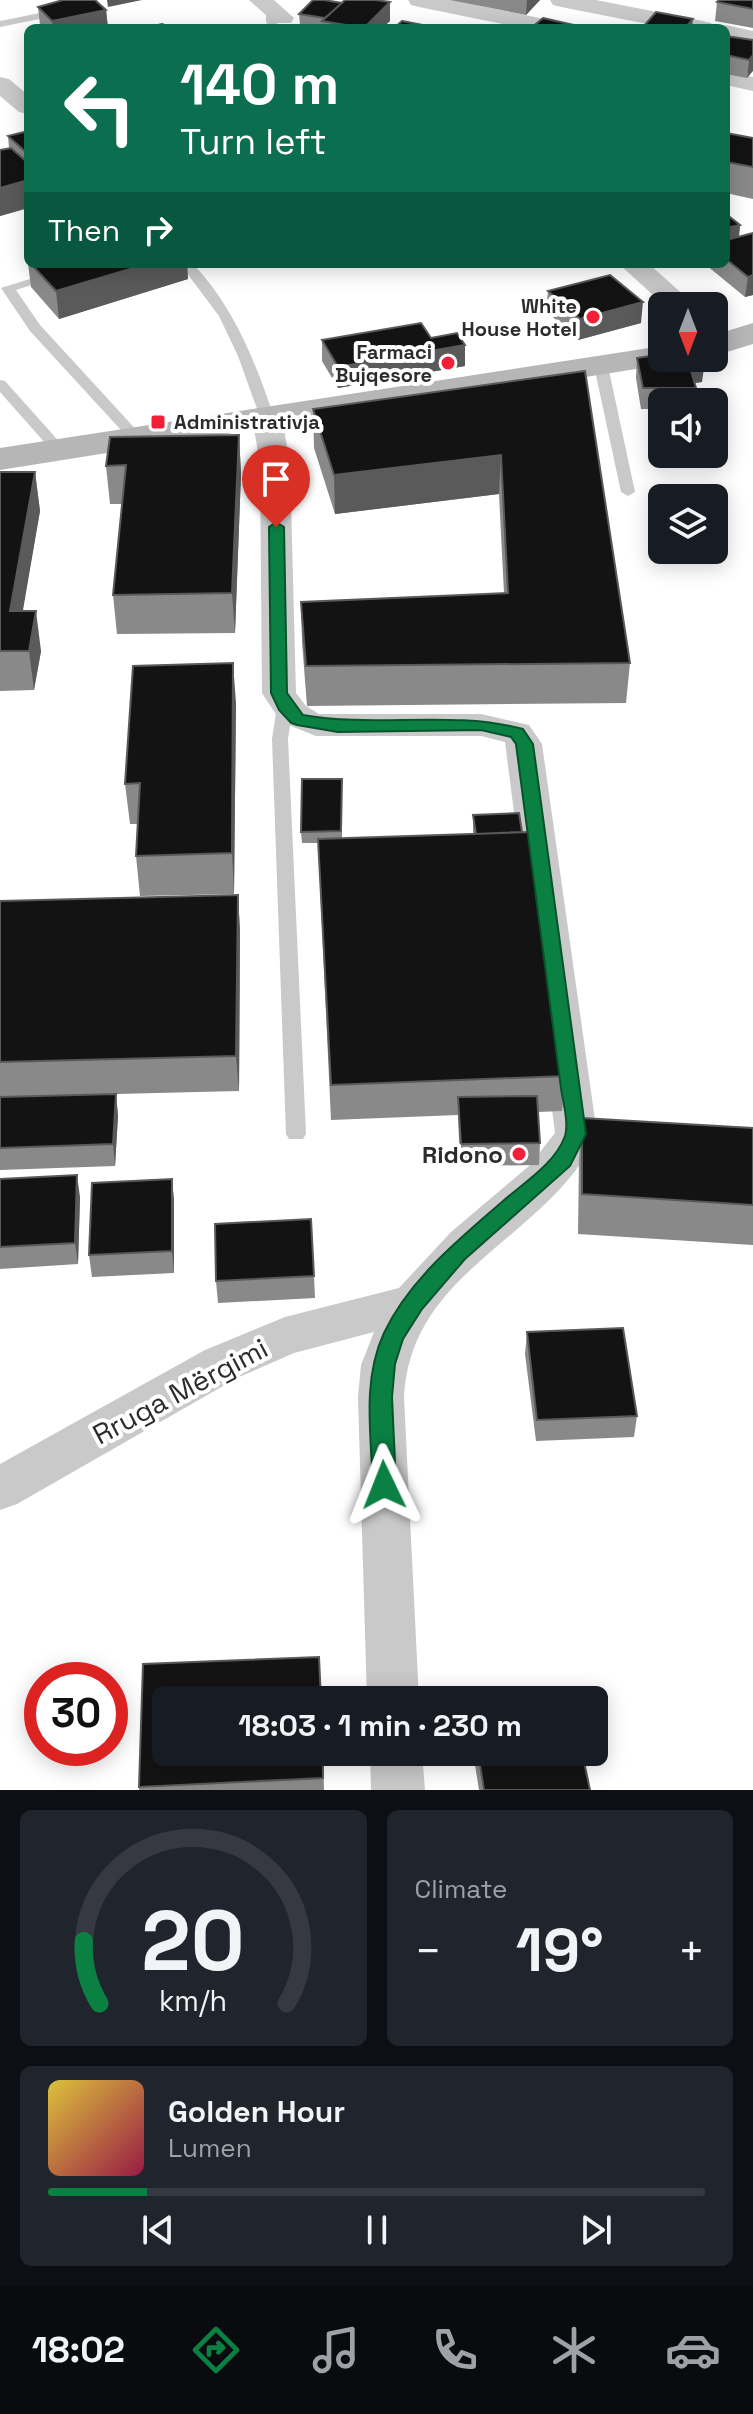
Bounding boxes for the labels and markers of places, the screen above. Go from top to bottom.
place label: White House Hotel [462,293,577,342]
marker: White House Hotel [584,308,602,326]
place label: Farmaci Bujqesore [335,339,432,388]
marker: Farmaci Bujqesore [439,354,457,372]
place label: Administrativja [174,409,320,435]
marker: Administrativja [149,413,167,431]
pin [242,445,310,527]
place label: Ridono [422,1139,503,1170]
marker: Ridono [510,1145,528,1163]

